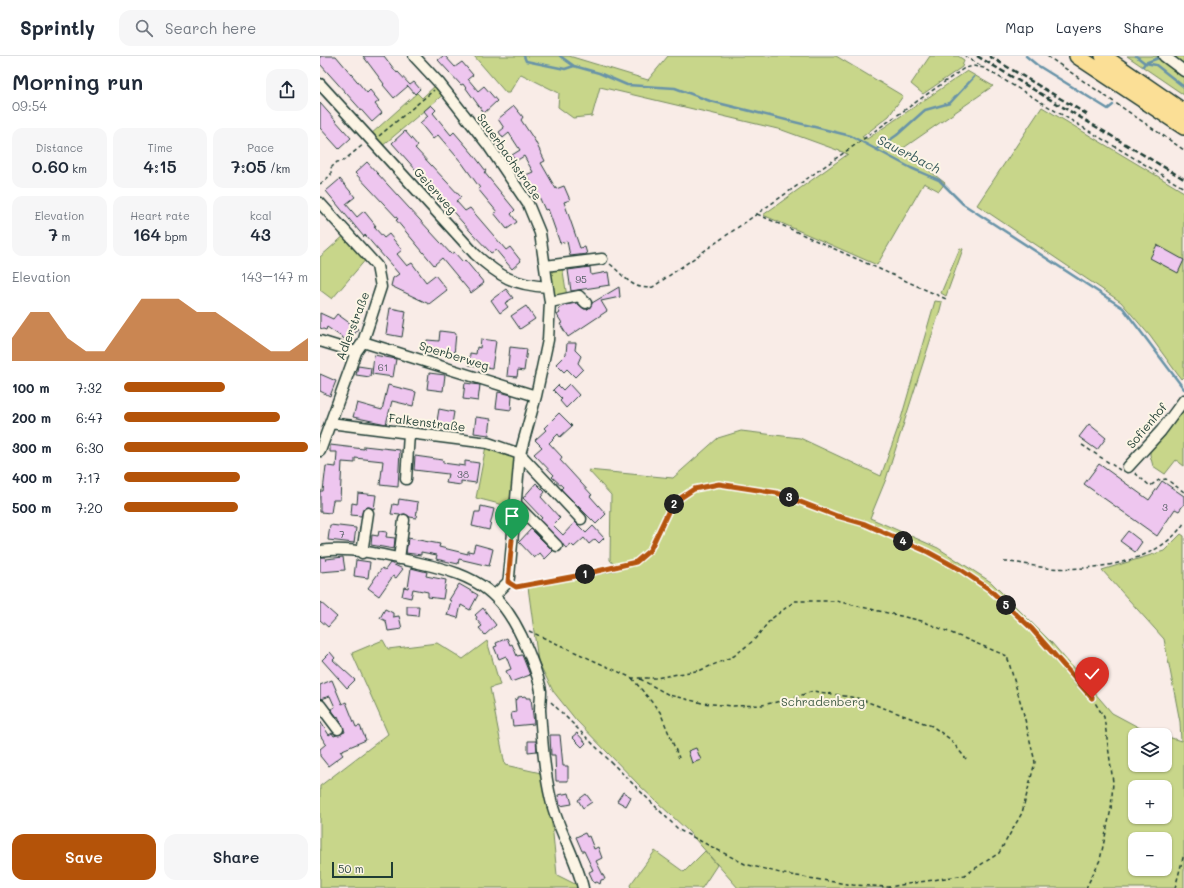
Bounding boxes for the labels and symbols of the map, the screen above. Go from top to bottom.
street label: Sauerbachstraße [474,110,546,203]
water label: Sauerbach [875,130,944,177]
street label: Geierweg [411,164,461,217]
house number: 95 [575,272,587,286]
street label: Adlerstraße [332,289,372,362]
street label: Sperberweg [417,337,491,373]
house number: 61 [378,360,388,374]
street label: Sofienhof [1122,399,1170,452]
street label: Falkenstraße [388,409,466,435]
house number: 38 [457,467,469,481]
pin: 3 [779,487,799,507]
pin: 2 [664,494,684,514]
pin [495,499,529,540]
house number: 3 [1162,500,1168,514]
house number: 7 [339,527,345,541]
pin: 4 [893,531,913,551]
pin: 1 [575,564,595,584]
pin: 5 [996,595,1016,615]
pin [1075,657,1109,698]
park label: Schradenberg [781,693,865,709]
scale bar [332,860,393,879]

